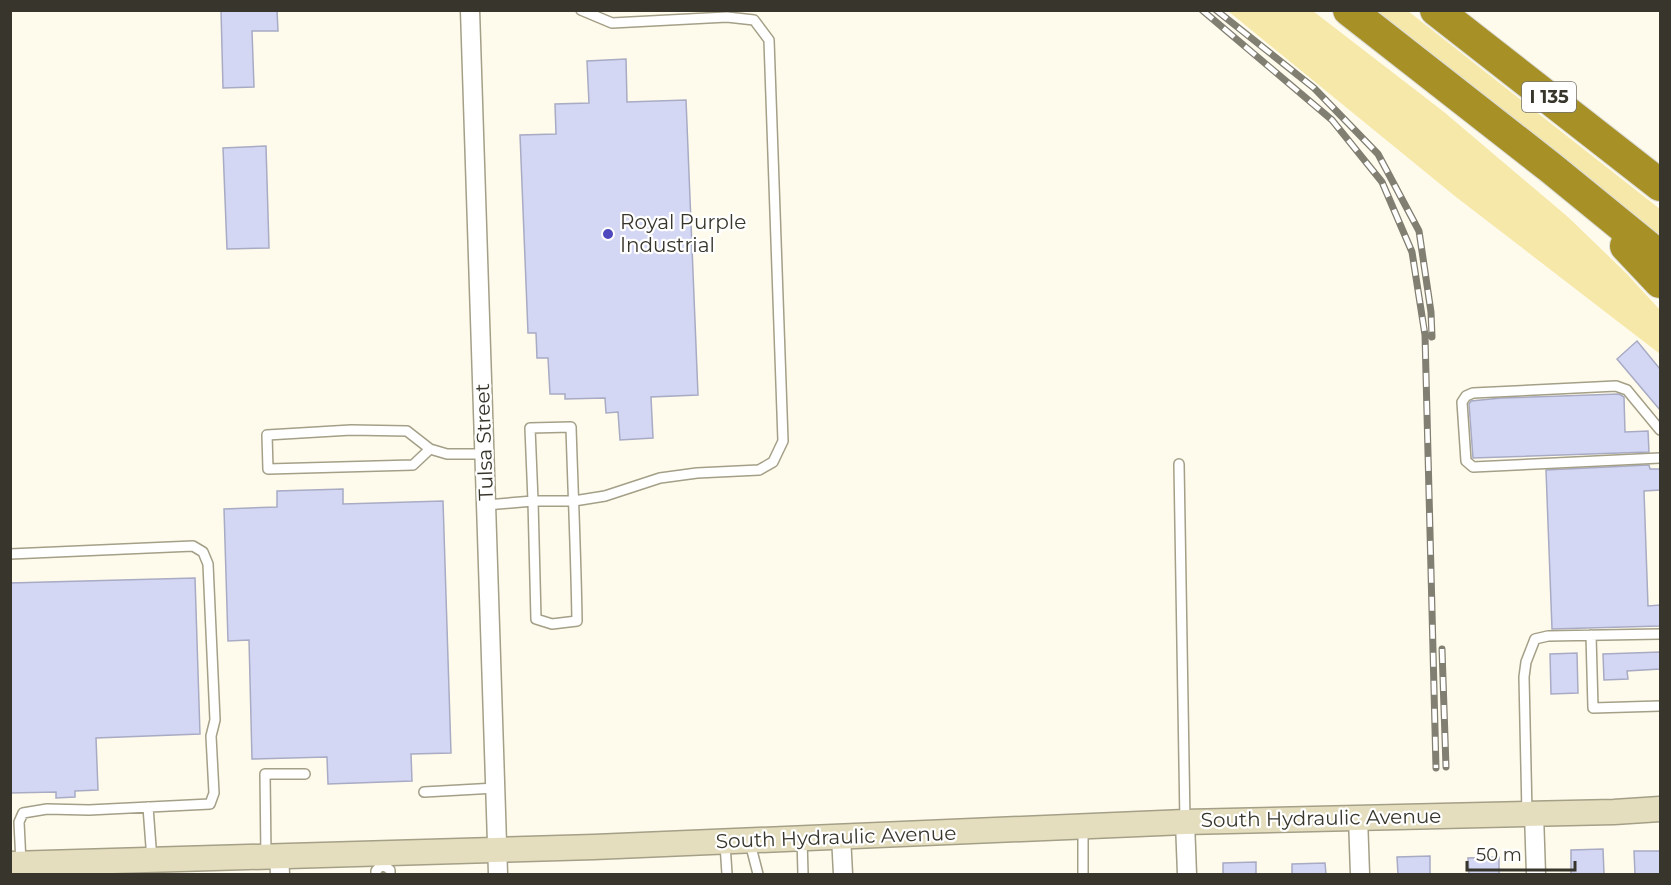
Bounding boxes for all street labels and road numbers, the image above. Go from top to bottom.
road number: I 135 [1522,82,1576,112]
street label: Tulsa Street [470,383,498,501]
street label: South Hydraulic Avenue [1200,804,1442,832]
street label: South Hydraulic Avenue [715,821,957,853]

